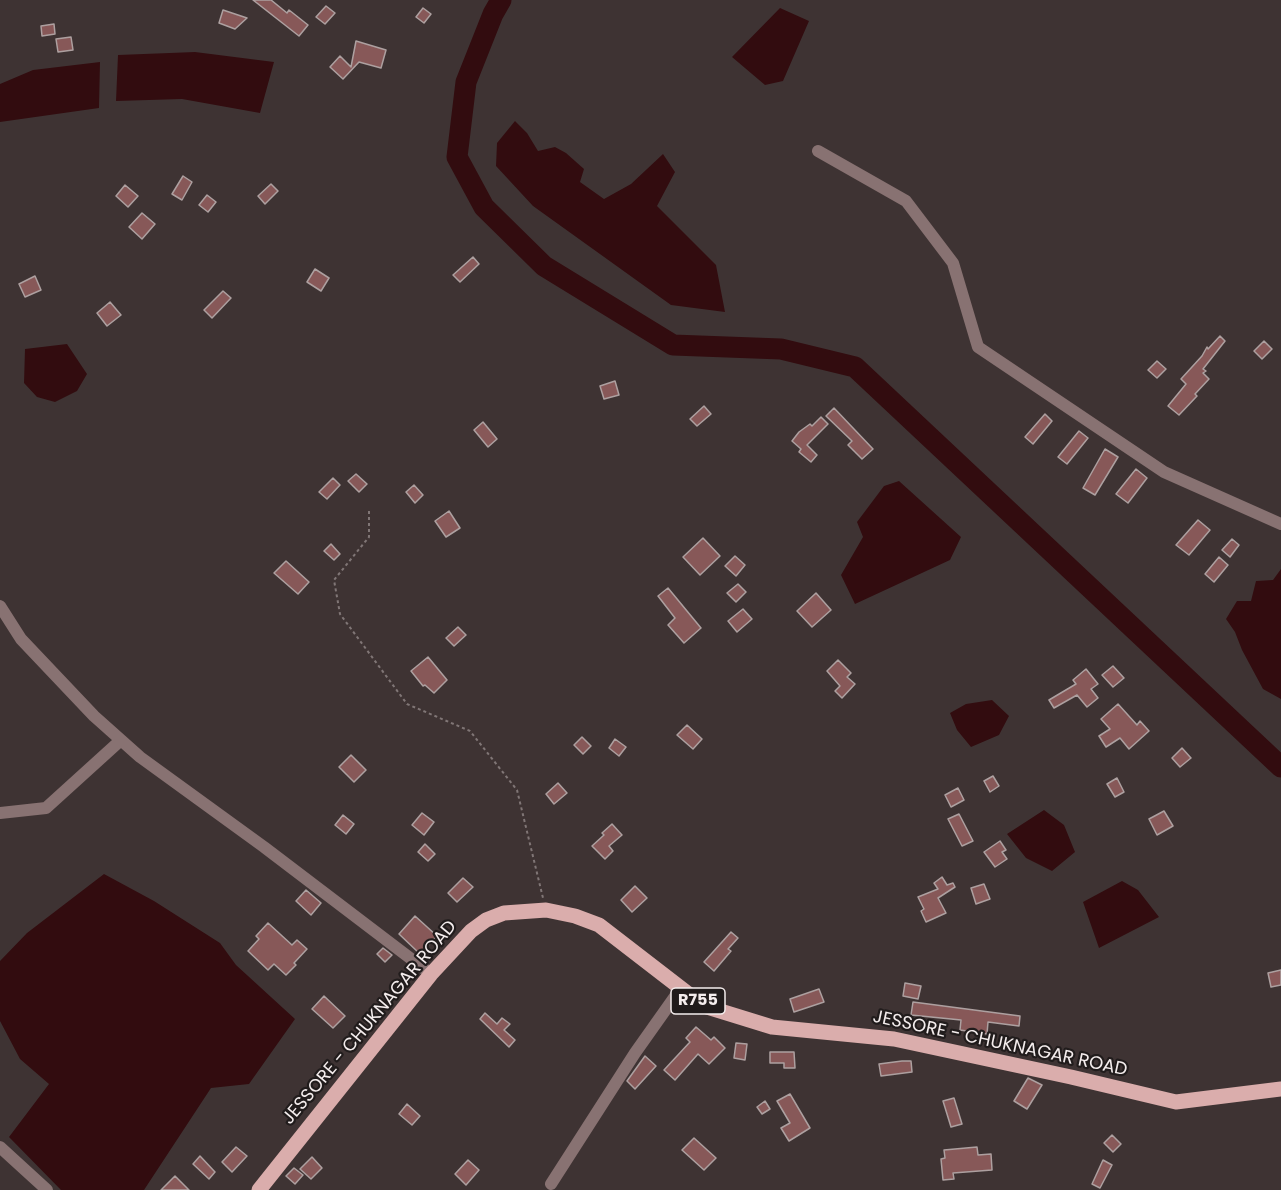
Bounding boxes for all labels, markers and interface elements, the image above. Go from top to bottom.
street label: JESSORE - CHUKNAGAR ROAD [278,917,462,1129]
road number: R755 [671,988,725,1014]
street label: JESSORE - CHUKNAGAR ROAD [871,1006,1129,1082]

